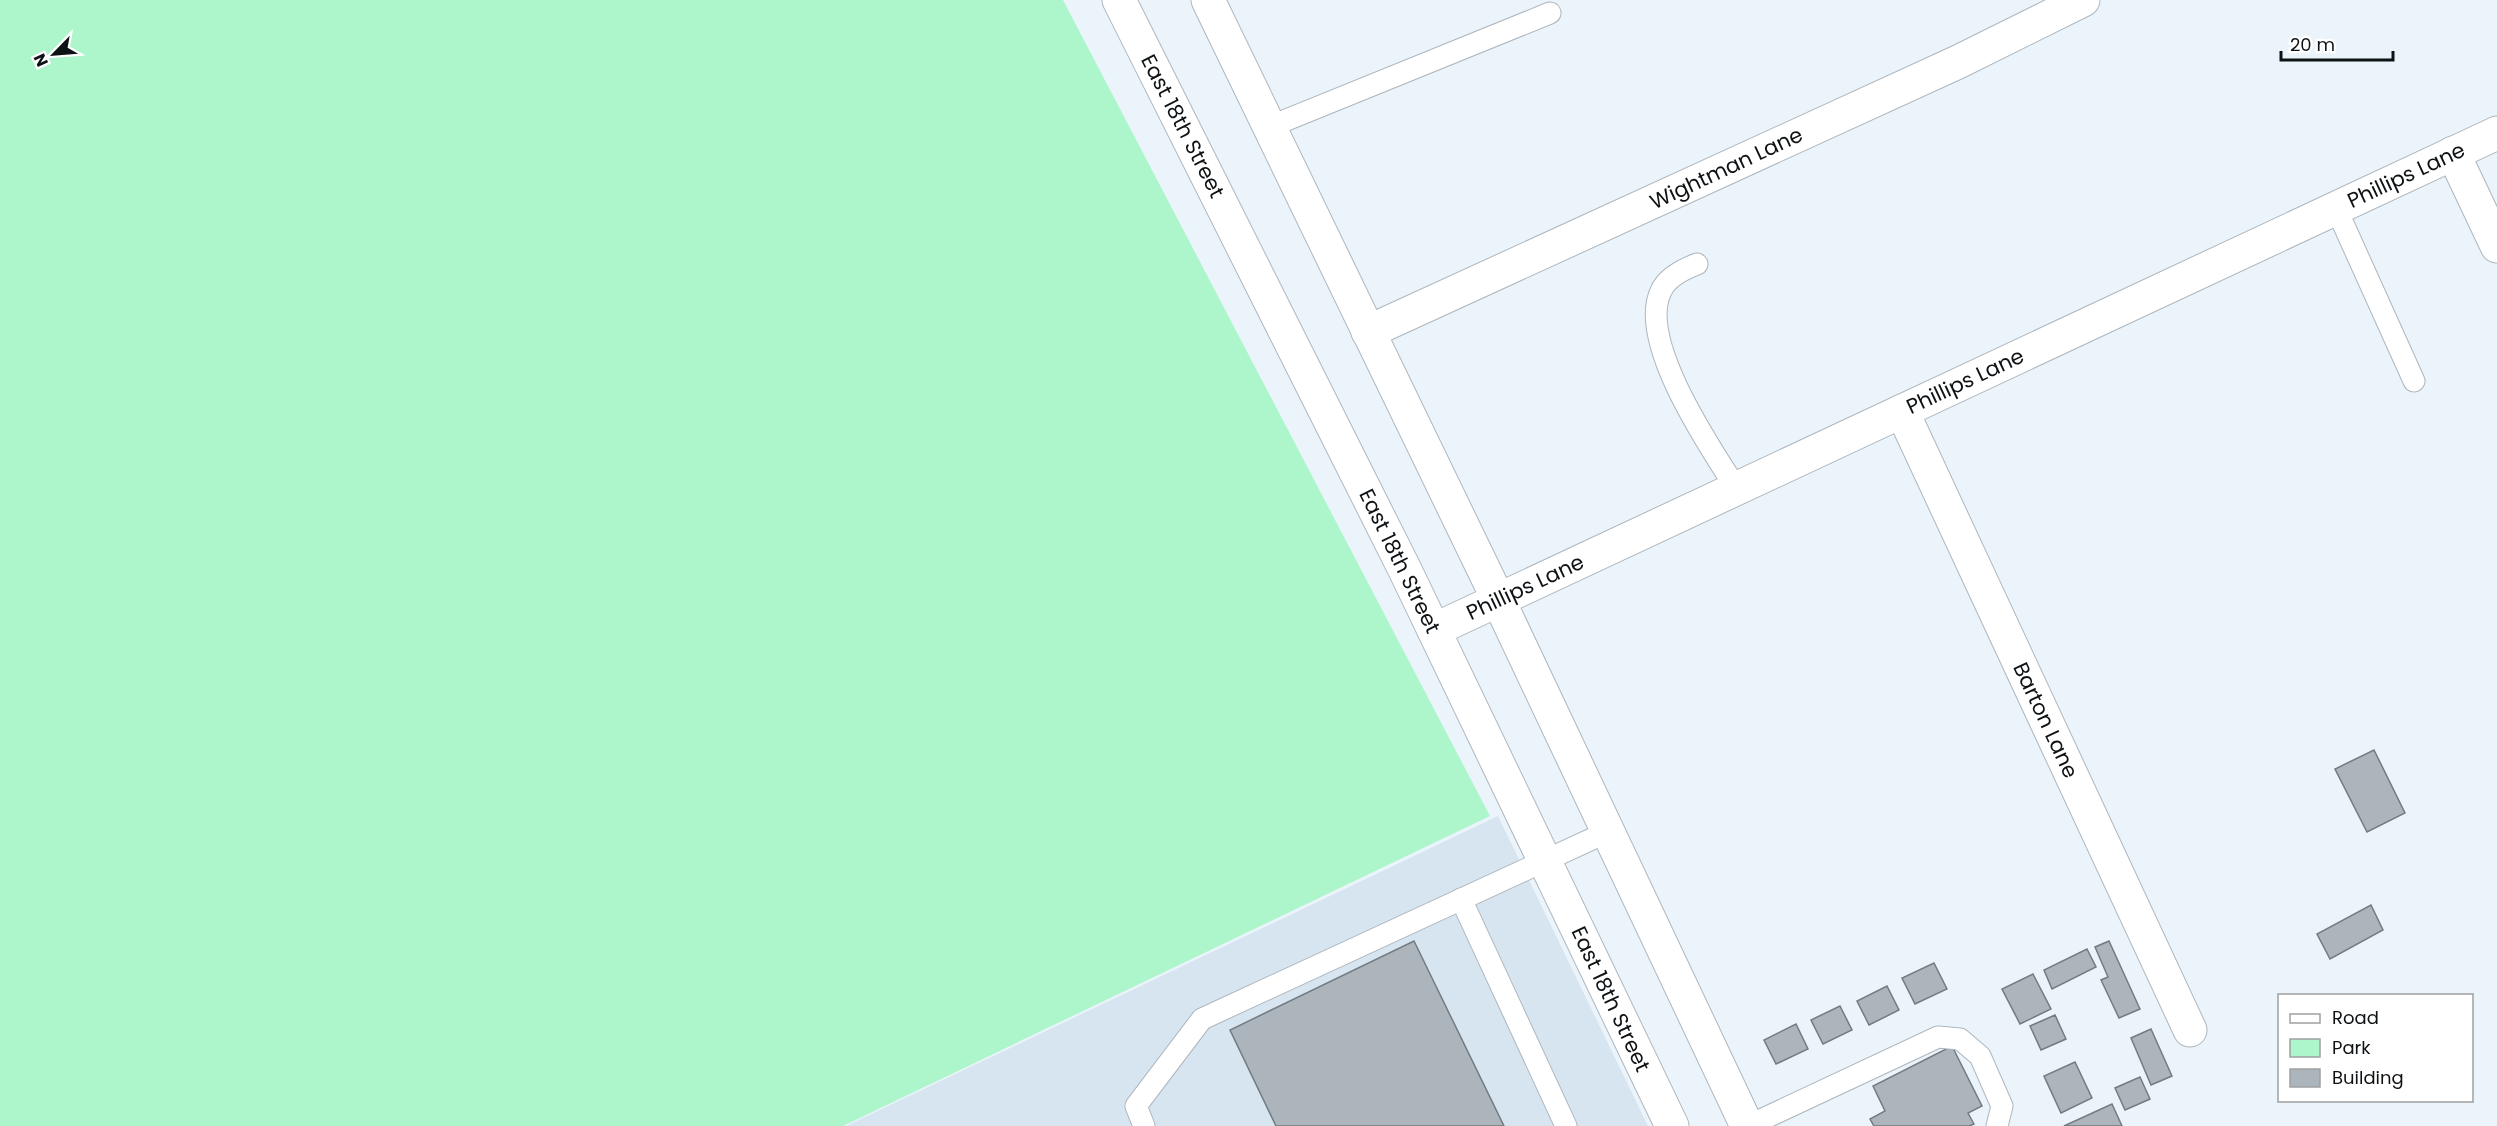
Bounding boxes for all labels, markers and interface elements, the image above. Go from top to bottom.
north arrow [24,24,84,84]
scale bar [2281,24,2394,62]
text: 20 m [2290,32,2335,57]
street label: East 18th Street [1134,49,1232,203]
text: N [28,50,54,70]
street label: Wightman Lane [1645,120,1807,216]
street label: Phillips Lane [2342,135,2470,215]
street label: Phillips Lane [1901,341,2029,421]
street label: East 18th Street [1352,484,1448,638]
street label: Phillips Lane [1461,547,1589,627]
street label: Barton Lane [2006,657,2086,783]
street label: East 18th Street [1565,922,1657,1076]
legend [2278,994,2473,1102]
text: Road [2332,1005,2379,1030]
text: Park [2332,1035,2371,1060]
text: Building [2332,1065,2404,1090]

